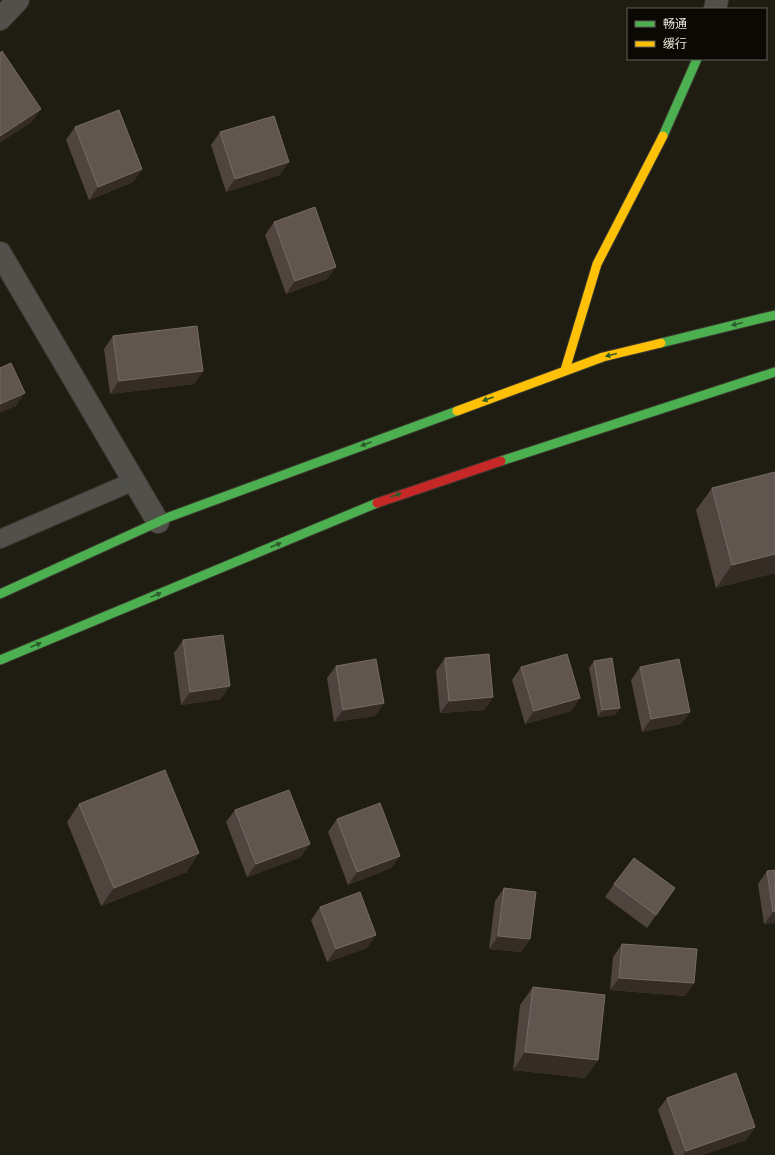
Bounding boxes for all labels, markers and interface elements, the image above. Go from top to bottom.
legend [627,8,767,60]
text: 畅通 [663,16,687,31]
text: 缓行 [663,36,687,51]
one-way arrow [731,322,743,328]
one-way arrow [605,352,617,358]
one-way arrow [482,396,494,402]
one-way arrow [360,441,372,447]
one-way arrow [391,492,403,498]
one-way arrow [271,542,282,548]
one-way arrow [151,592,162,598]
one-way arrow [30,642,42,648]

